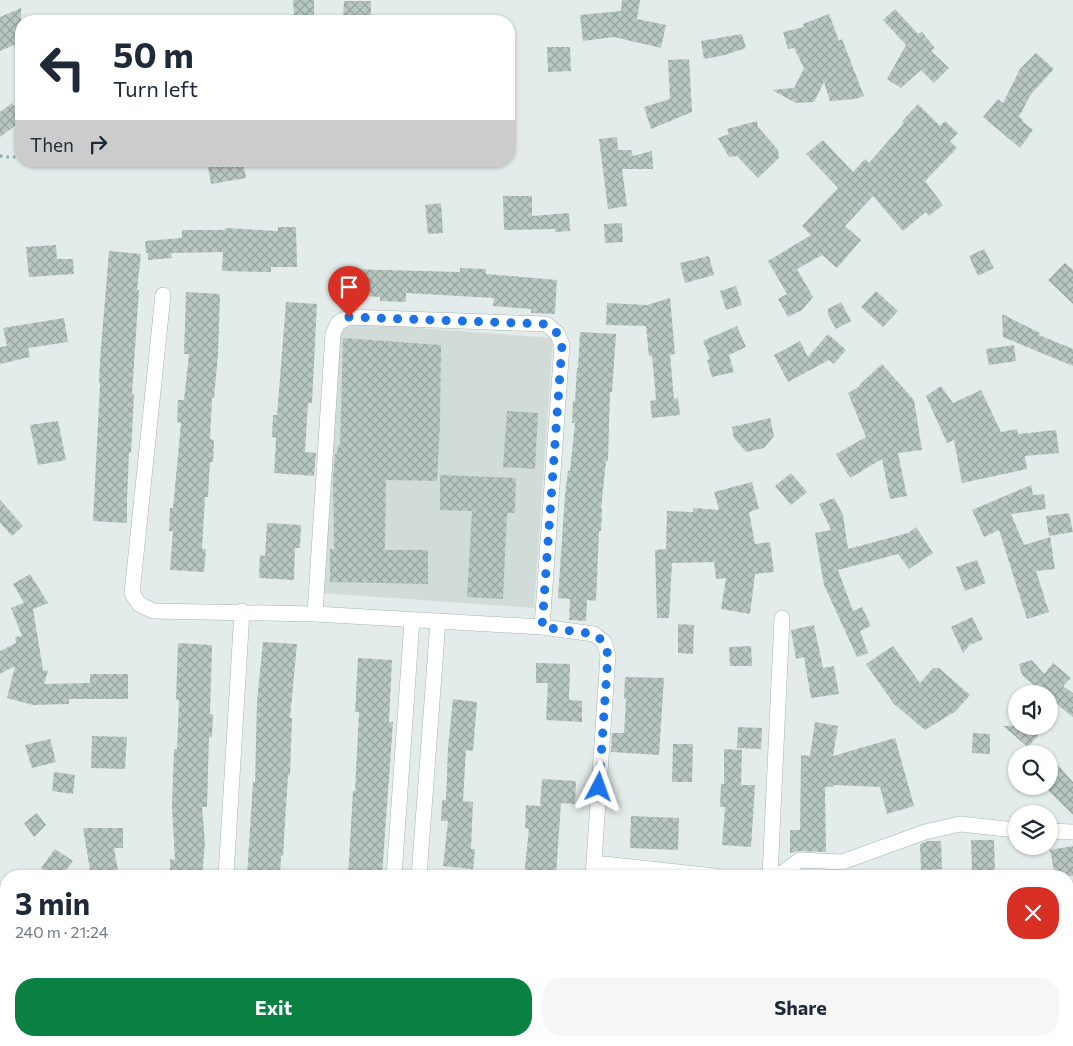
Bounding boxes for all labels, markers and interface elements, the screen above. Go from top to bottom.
text: 50 m [113,32,194,75]
icon: left [30,35,95,100]
text: Turn left [113,75,198,102]
icon: right [84,130,112,158]
text: Then [30,133,74,156]
pin [328,266,370,317]
icon: arrive [335,273,363,301]
map controls [1008,685,1058,855]
button: sound [1008,685,1058,735]
button: search [1008,745,1058,795]
position arrow [572,760,624,812]
button: layers [1008,805,1058,855]
text: 3 min [15,884,90,921]
button: close [1007,887,1059,939]
text: 240 m · 21:24 [15,922,108,941]
button: Exit [15,978,532,1036]
button: Share [542,978,1059,1036]

